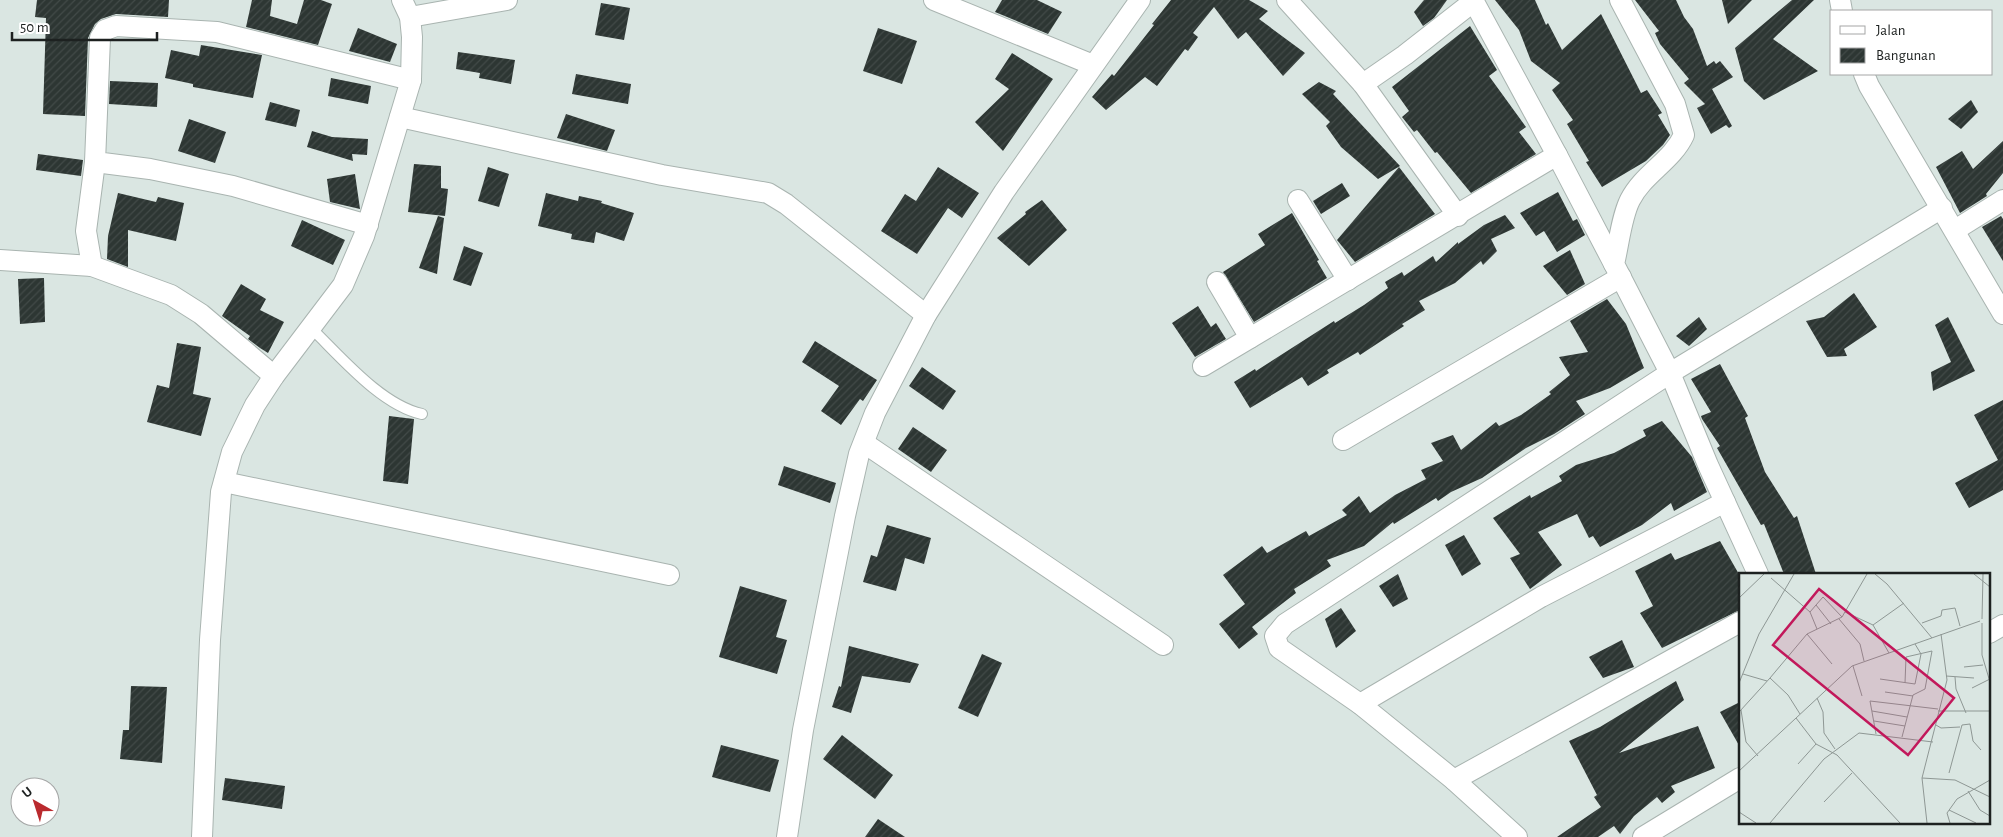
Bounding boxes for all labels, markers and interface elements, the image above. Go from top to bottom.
scale bar [12,10,158,42]
legend [1830,10,1993,75]
text: 50 m [20,20,49,35]
text: Jalan [1876,23,1906,38]
text: Bangunan [1876,48,1936,63]
inset map [1739,573,1990,824]
north arrow [10,777,60,827]
text: U [20,784,35,801]

